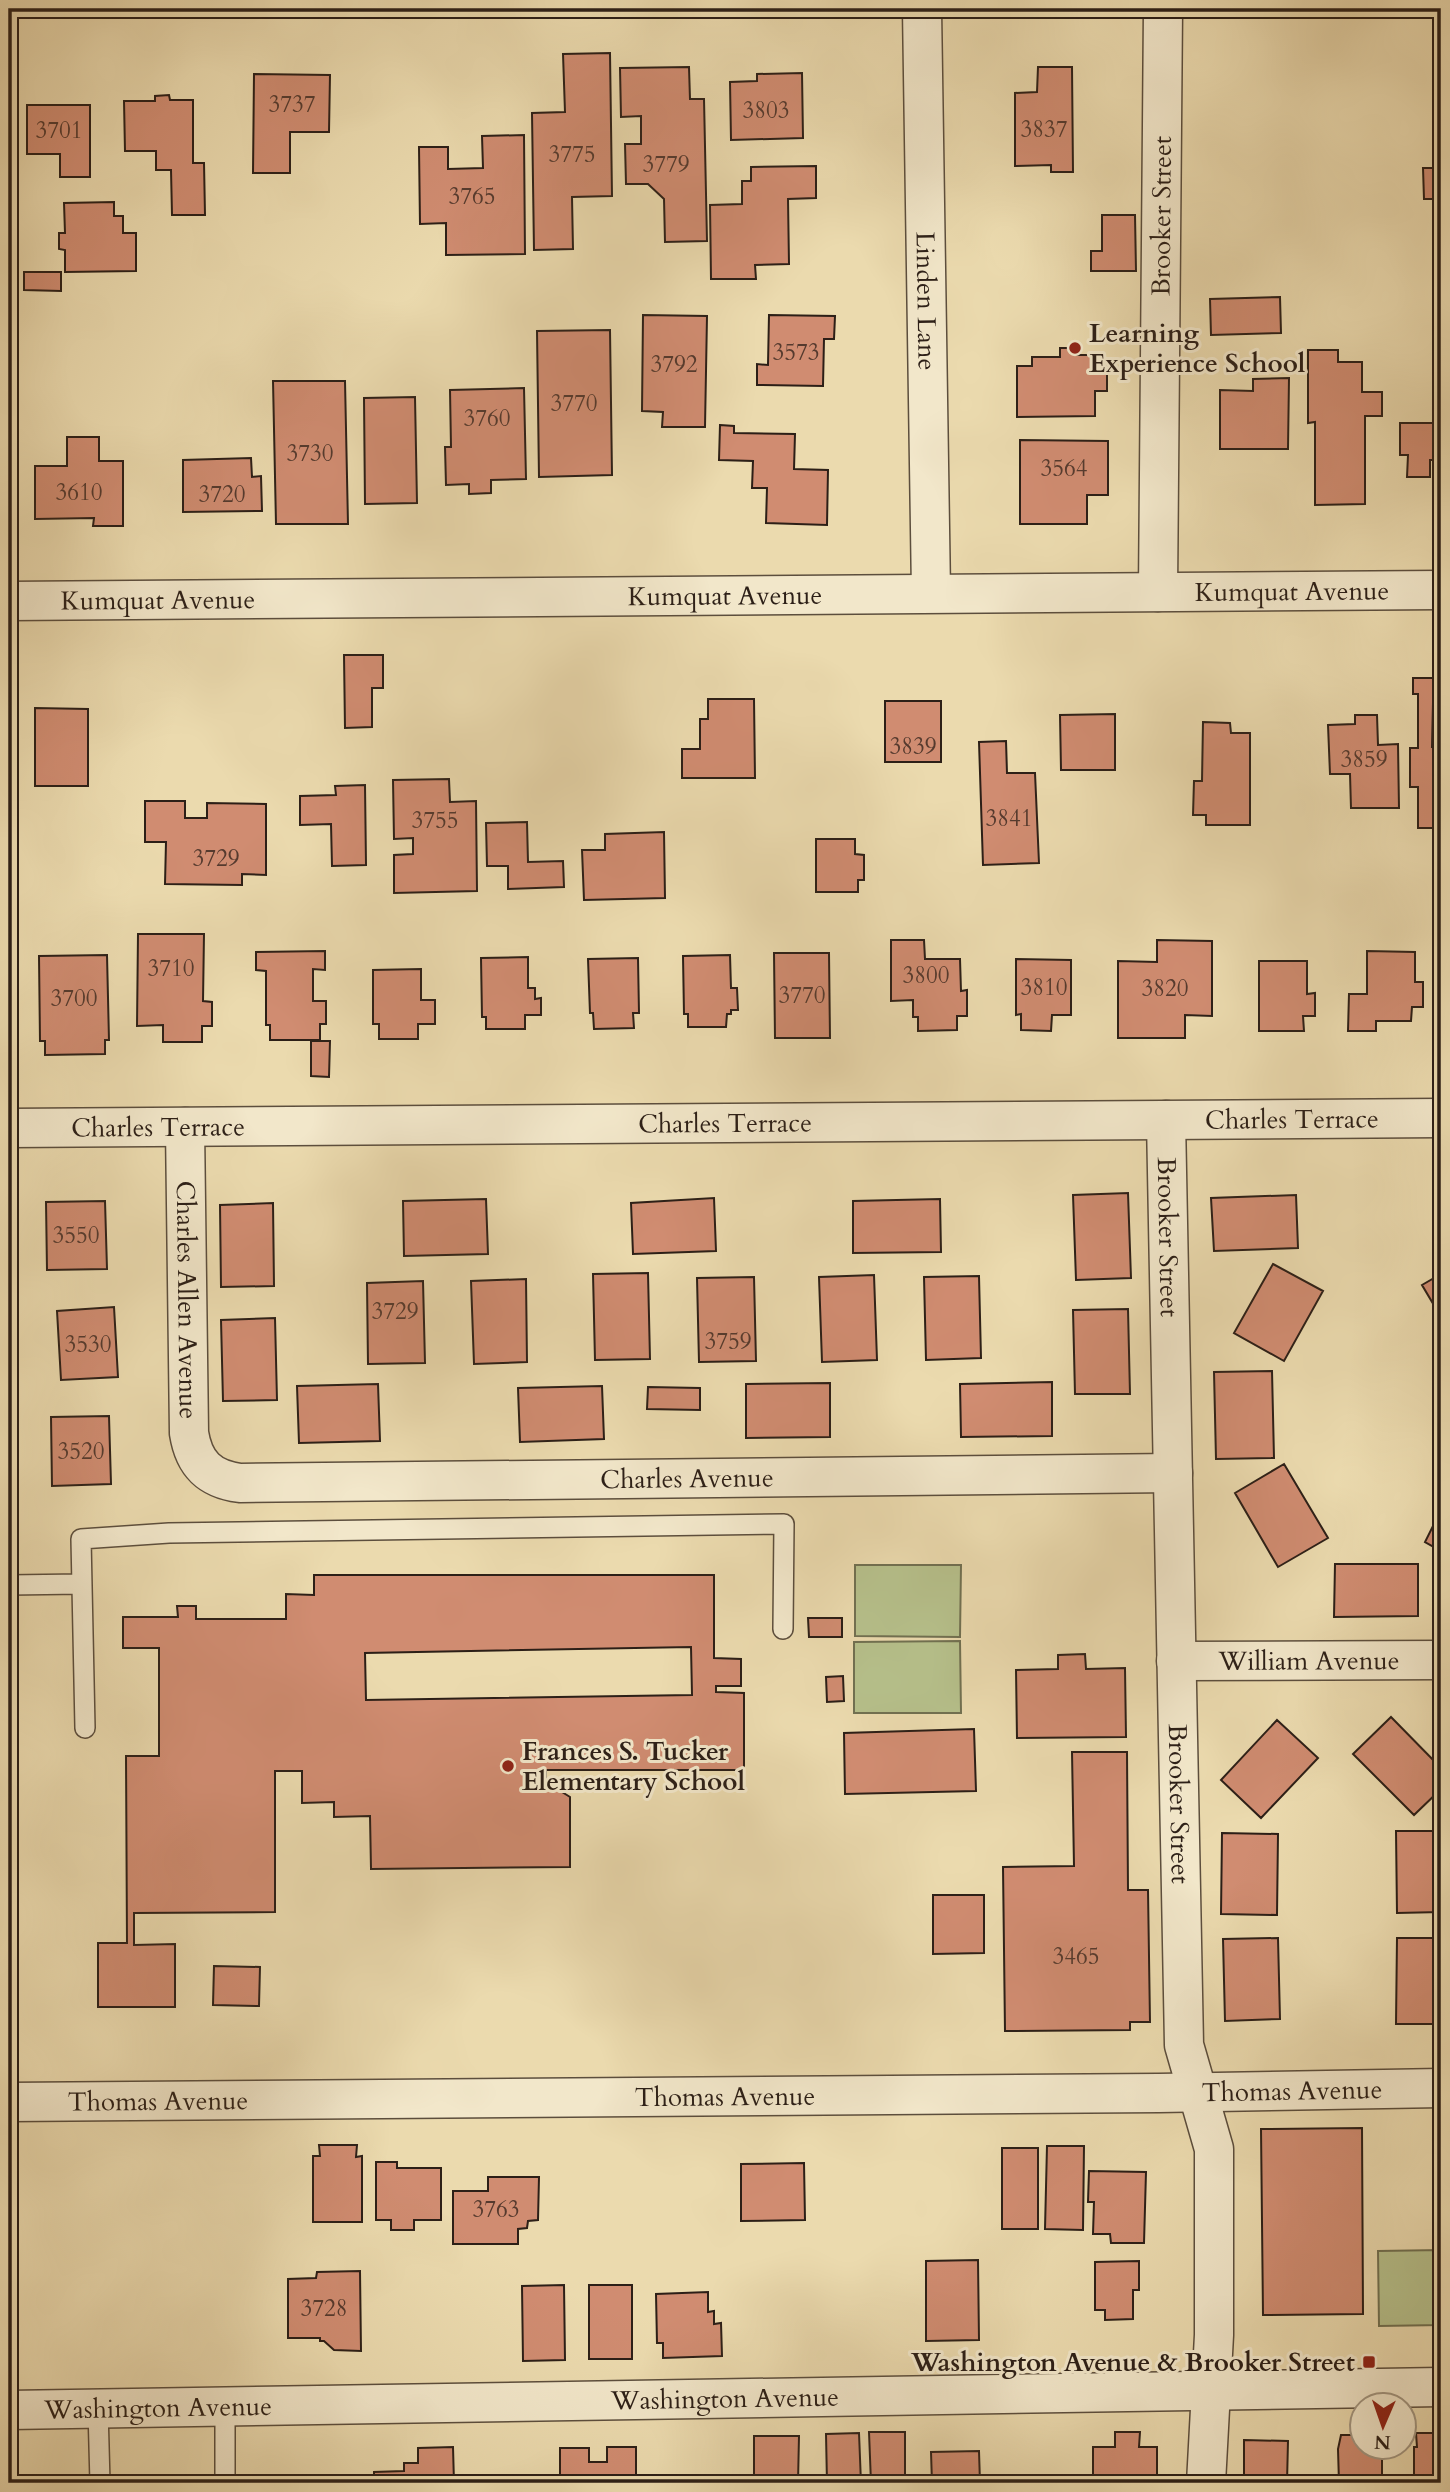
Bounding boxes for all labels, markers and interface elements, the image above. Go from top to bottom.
house number: 3737 [268,89,316,120]
house number: 3803 [742,95,790,126]
house number: 3837 [1020,114,1068,145]
house number: 3701 [35,115,83,146]
street label: Brooker Street [1144,136,1180,296]
house number: 3775 [548,139,596,170]
house number: 3779 [642,149,690,180]
house number: 3765 [448,181,496,212]
street label: Linden Lane [907,231,945,371]
place label: Learning Experience School [1089,316,1306,381]
house number: 3573 [772,337,820,368]
marker: Learning Experience School [1067,340,1083,356]
house number: 3792 [650,349,698,380]
house number: 3770 [550,388,598,419]
house number: 3760 [463,403,511,434]
house number: 3730 [286,438,334,469]
house number: 3564 [1040,453,1088,484]
house number: 3610 [55,477,103,508]
house number: 3720 [198,479,246,510]
street label: Kumquat Avenue [1195,573,1389,610]
street label: Kumquat Avenue [628,578,822,614]
street label: Kumquat Avenue [61,582,255,619]
house number: 3839 [889,731,937,762]
house number: 3859 [1340,744,1388,775]
house number: 3841 [985,803,1033,834]
house number: 3755 [411,805,459,836]
house number: 3729 [192,843,240,874]
house number: 3710 [147,953,195,984]
house number: 3800 [902,960,950,991]
house number: 3810 [1020,972,1068,1003]
house number: 3820 [1141,973,1189,1004]
house number: 3770 [778,980,826,1011]
house number: 3700 [50,983,98,1014]
street label: Charles Terrace [1205,1101,1379,1138]
street label: Charles Terrace [638,1105,812,1142]
street label: Charles Terrace [71,1109,245,1146]
street label: Brooker Street [1149,1157,1187,1317]
street label: Charles Allen Avenue [168,1180,206,1420]
house number: 3550 [52,1220,100,1251]
house number: 3729 [371,1296,419,1327]
house number: 3759 [704,1326,752,1357]
house number: 3530 [64,1329,112,1360]
house number: 3520 [57,1436,105,1467]
street label: Charles Avenue [600,1460,774,1497]
street label: William Avenue [1217,1643,1400,1679]
street label: Brooker Street [1160,1724,1198,1884]
place label: Frances S. Tucker Elementary School [522,1734,746,1799]
marker: Frances S. Tucker Elementary School [500,1758,516,1774]
house number: 3465 [1052,1941,1100,1972]
street label: Thomas Avenue [1201,2072,1383,2110]
street label: Thomas Avenue [634,2079,815,2115]
street label: Thomas Avenue [68,2083,248,2120]
house number: 3763 [472,2194,520,2225]
house number: 3728 [300,2293,348,2324]
place label: Washington Avenue & Brooker Street [910,2345,1355,2380]
marker: Washington Avenue & Brooker Street [1361,2354,1377,2370]
street label: Washington Avenue [610,2380,839,2418]
street label: Washington Avenue [43,2389,272,2427]
north arrow [1348,2390,1418,2460]
text: N [1373,2429,1391,2455]

